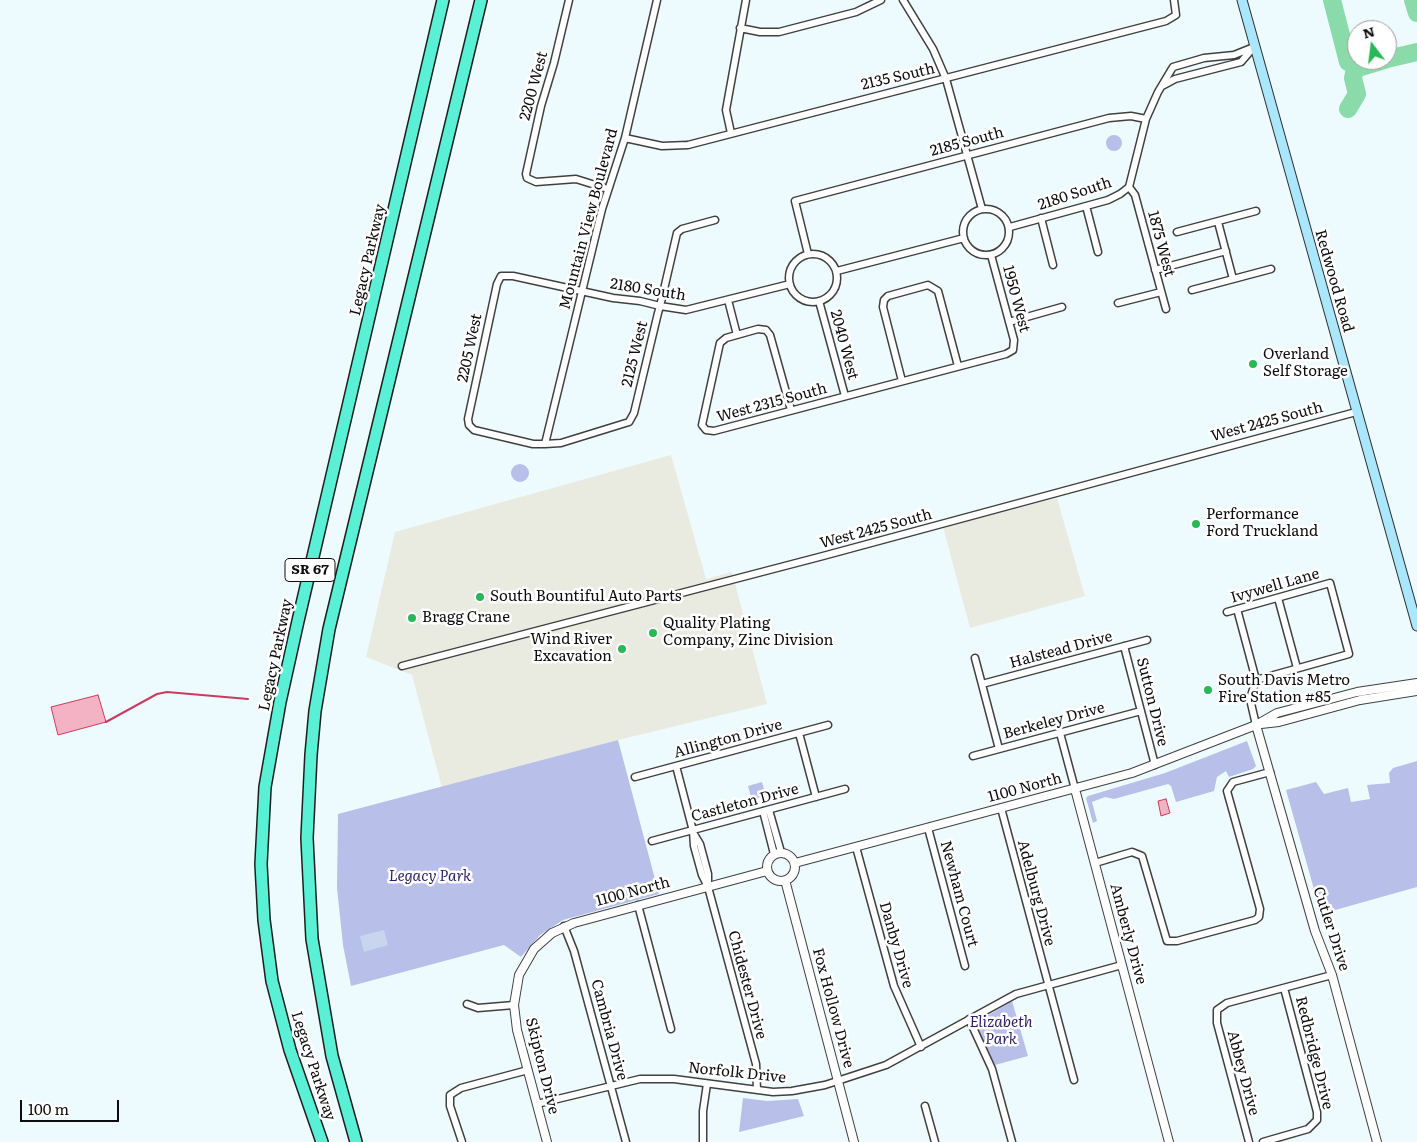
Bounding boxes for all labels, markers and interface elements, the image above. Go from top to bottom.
north arrow [1347,20,1397,70]
text: N [1360,20,1377,43]
street label: 2200 West [516,49,552,123]
street label: 2135 South [859,60,937,94]
street label: 2185 South [928,124,1006,160]
street label: Mountain View Boulevard [556,126,622,312]
street label: 2180 South [1036,174,1114,214]
street label: Legacy Parkway [346,202,390,318]
street label: 1875 West [1144,209,1178,279]
street label: Redwood Road [1311,228,1357,334]
street label: 1950 West [998,264,1034,334]
street label: 2180 South [609,275,687,305]
street label: 2040 West [826,308,862,382]
street label: 2205 West [454,312,486,384]
street label: 2125 West [618,319,652,389]
place label: Overland Self Storage [1263,346,1348,381]
marker: Overland Self Storage [1247,358,1259,370]
street label: West 2315 South [715,380,829,426]
street label: West 2425 South [1209,398,1325,446]
street label: West 2425 South [818,505,934,553]
place label: Performance Ford Truckland [1206,506,1318,541]
marker: Performance Ford Truckland [1190,518,1202,530]
road number: SR 67 [285,558,335,582]
street label: Ivywell Lane [1229,565,1321,607]
place label: South Bountiful Auto Parts [490,588,682,606]
marker: South Bountiful Auto Parts [474,591,486,603]
street label: Legacy Parkway [255,597,297,713]
place label: Bragg Crane [422,609,510,627]
marker: Bragg Crane [406,612,418,624]
place label: Quality Plating Company, Zinc Division [663,615,833,650]
marker: Quality Plating Company, Zinc Division [647,627,659,639]
street label: Halstead Drive [1008,628,1114,672]
place label: Wind River Excavation [530,631,612,666]
marker: Wind River Excavation [616,643,628,655]
street label: Sutton Drive [1132,656,1172,748]
place label: South Davis Metro Fire Station #85 [1218,672,1350,707]
marker: South Davis Metro Fire Station #85 [1202,684,1214,696]
street label: Berkeley Drive [1001,699,1107,743]
street label: Allington Drive [672,716,784,762]
street label: 1100 North [986,769,1064,807]
street label: Castleton Drive [689,780,801,826]
street label: Adelburg Drive [1013,838,1059,948]
street label: Newham Court [936,839,982,949]
park label: Legacy Park [389,868,471,886]
street label: 1100 North [594,873,672,911]
street label: Amberly Drive [1106,881,1150,987]
street label: Cutler Drive [1309,885,1353,973]
street label: Danby Drive [875,900,917,990]
street label: Chidester Drive [724,929,770,1041]
street label: Fox Hollow Drive [808,946,858,1070]
street label: Cambria Drive [587,977,631,1083]
street label: Redbridge Drive [1291,995,1337,1111]
street label: Legacy Parkway [287,1009,339,1123]
park label: Elizabeth Park [969,1014,1033,1049]
street label: Skipton Drive [521,1016,563,1116]
street label: Abbey Drive [1223,1029,1263,1117]
street label: Norfolk Drive [687,1059,787,1087]
scale bar [22,1090,121,1122]
text: 100 m [28,1097,69,1120]

